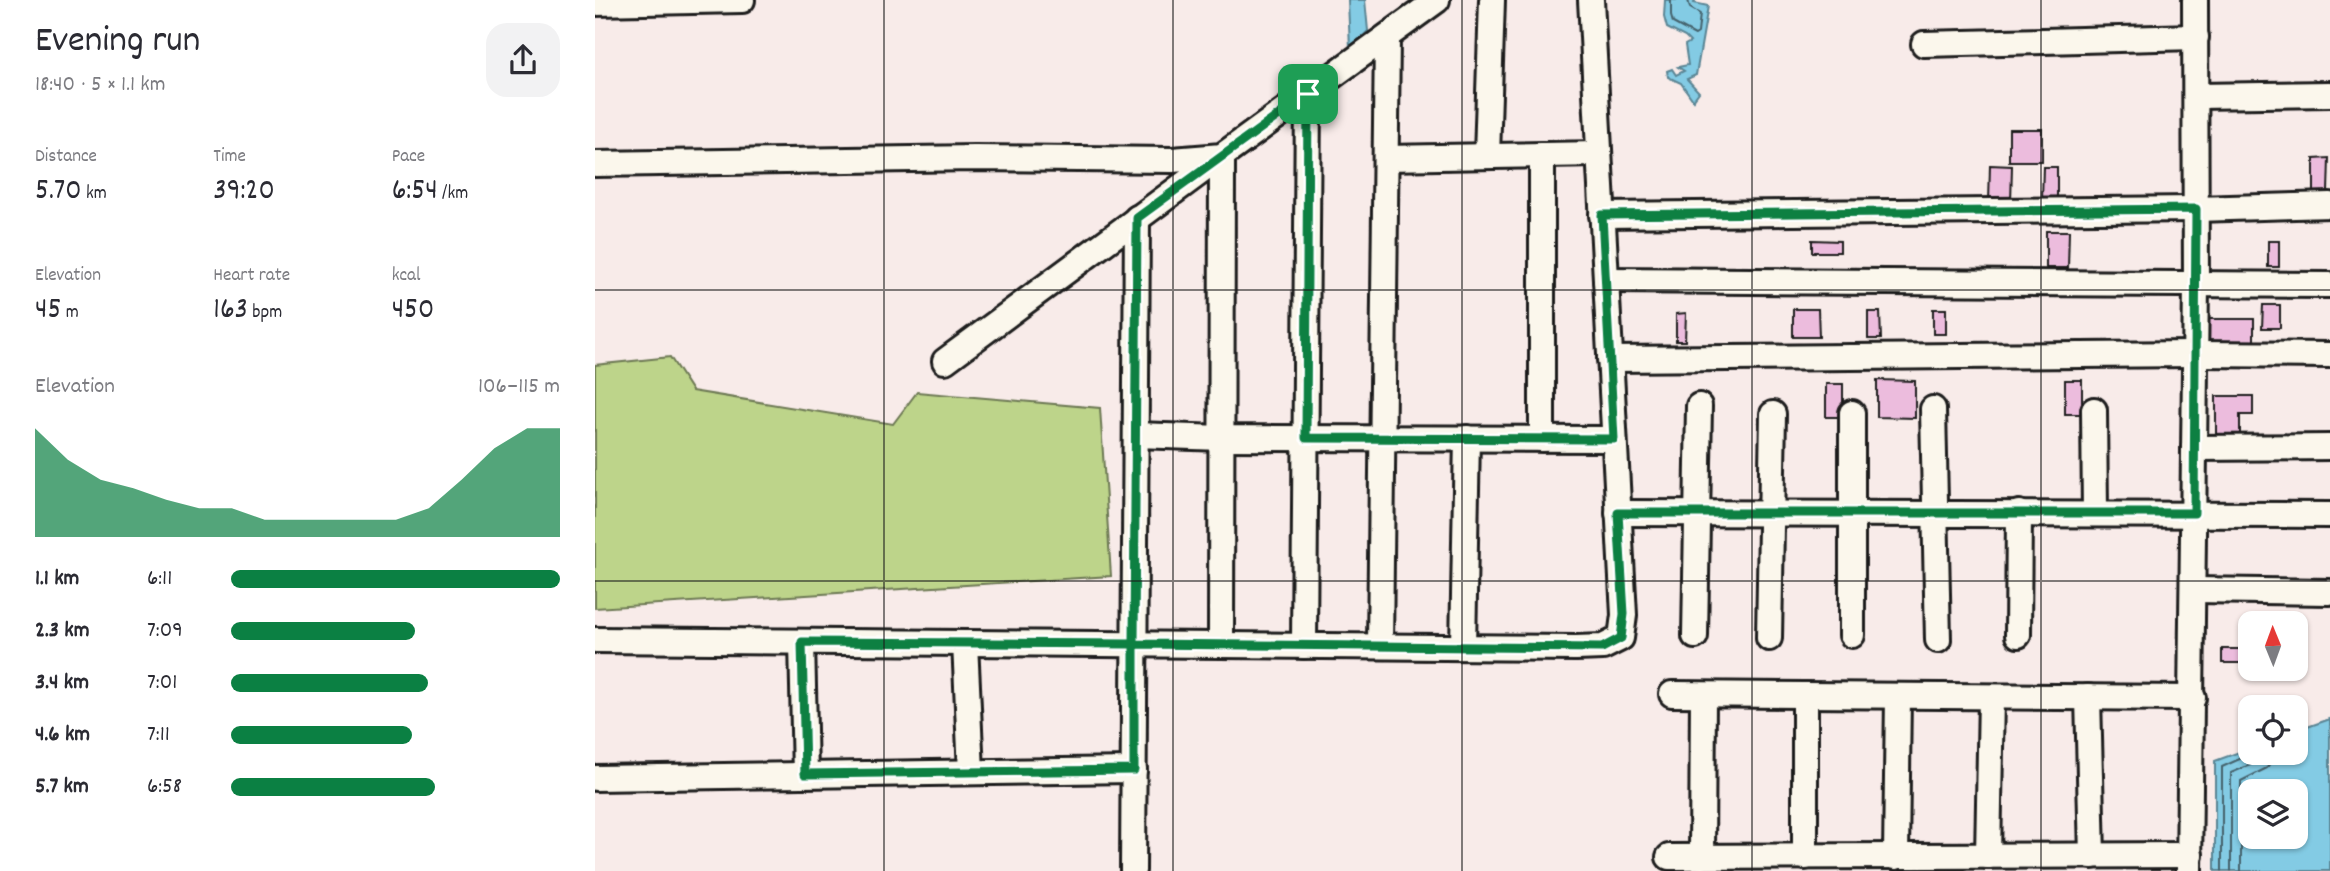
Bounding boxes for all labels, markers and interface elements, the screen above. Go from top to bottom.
text: Evening run [35,15,200,70]
button: share [486,23,560,97]
pin [1278,64,1338,124]
text: 18:40 · 5 × 1.1 km [35,69,166,102]
icon: arrive [1289,75,1327,113]
text: Distance [35,144,97,171]
text: Time [213,144,246,171]
text: Pace [392,144,425,171]
text: 5.70 [35,171,82,214]
text: 39:20 [213,171,275,214]
text: 6:54 [392,171,438,214]
text: km [82,181,107,208]
text: /km [438,181,468,208]
text: Elevation [35,263,101,290]
text: Heart rate [213,263,290,290]
text: kcal [392,263,421,290]
text: 45 [35,290,61,333]
text: 163 [213,290,248,333]
text: 450 [392,290,434,333]
text: m [61,300,79,327]
text: bpm [248,300,282,327]
text: Elevation [35,371,115,404]
text: 106–115 m [478,371,560,404]
text: 1.1 km [35,563,79,596]
text: 6:11 [147,563,172,596]
north arrow [2238,611,2308,681]
map controls [2238,611,2308,849]
text: 2.3 km [35,615,90,648]
text: 7:09 [147,615,183,648]
text: 3.4 km [35,667,89,700]
text: 7:01 [147,667,177,700]
button: locate [2238,695,2308,765]
text: 4.6 km [35,719,90,752]
text: 7:11 [147,719,170,752]
text: 5.7 km [35,771,89,804]
text: 6:58 [147,771,182,804]
button: layers [2238,779,2308,849]

